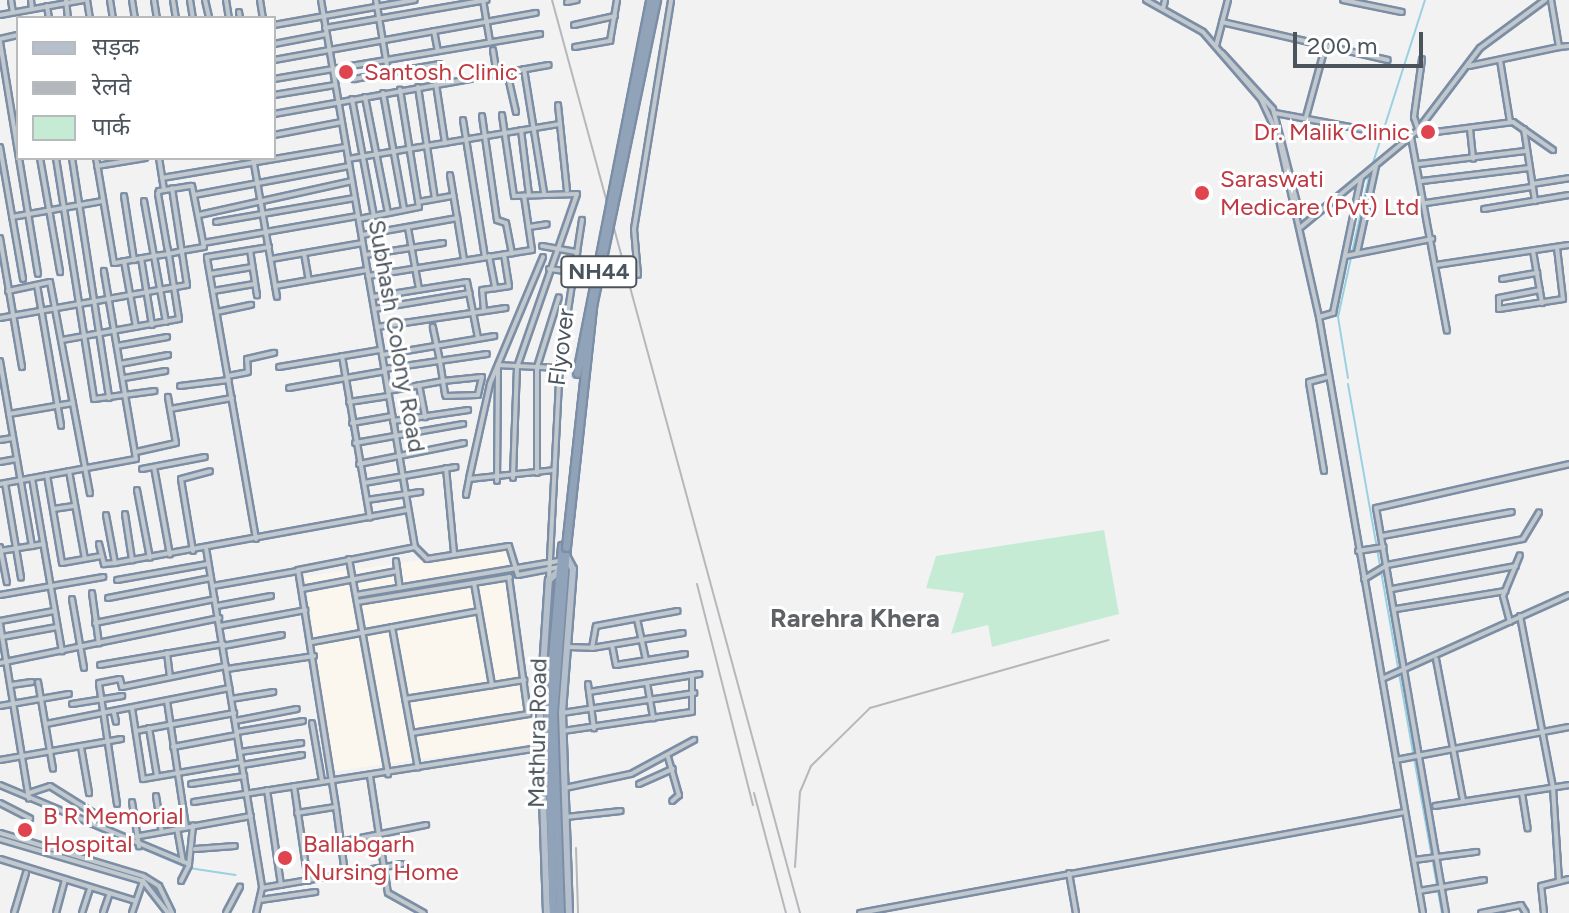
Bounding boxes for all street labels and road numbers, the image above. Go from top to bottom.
street label: Subhash Colony Road [362,217,432,455]
road number: NH44 [559,254,639,290]
street label: Flyover [542,307,580,387]
street label: Mathura Road [521,658,553,808]

